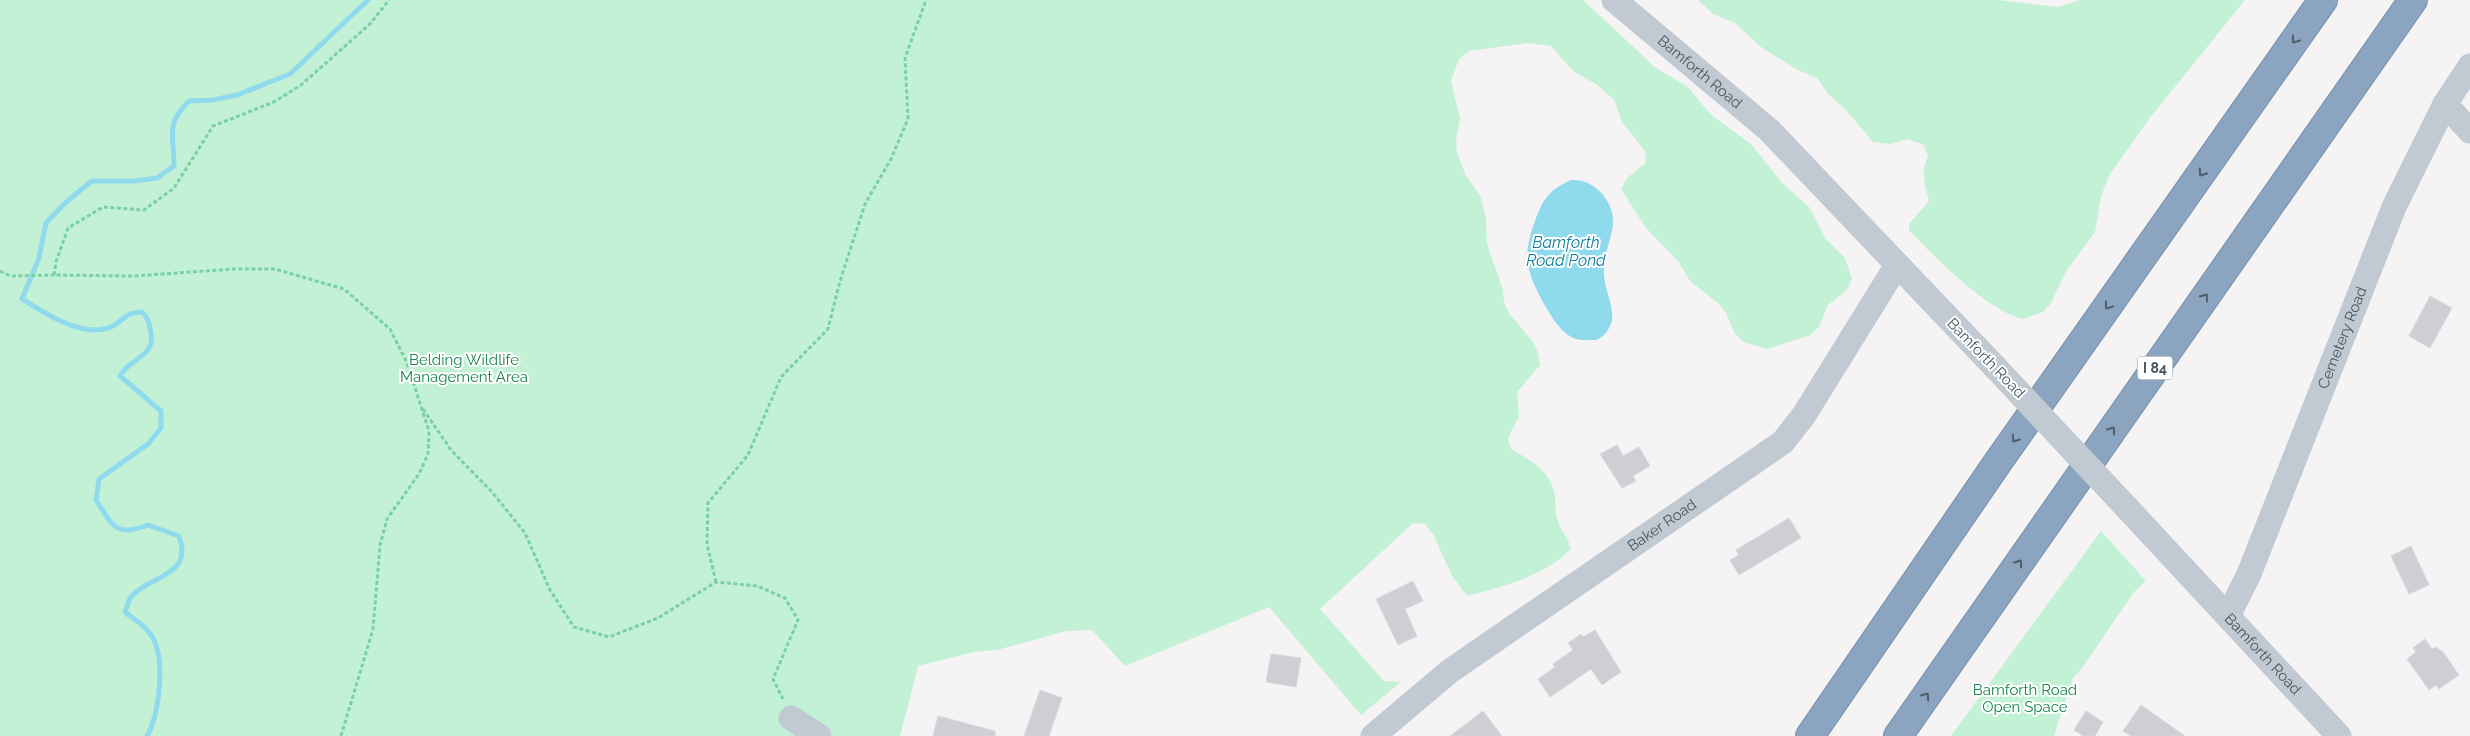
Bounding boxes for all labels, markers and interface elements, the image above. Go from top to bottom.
street label: Bamforth Road [1654,32,1746,112]
one-way arrow [2292,34,2301,44]
one-way arrow [2199,167,2208,177]
water label: Bamforth Road Pond [1526,233,1606,270]
street label: Cemetery Road [2314,284,2371,391]
one-way arrow [2199,293,2208,302]
one-way arrow [2106,300,2114,309]
street label: Bamforth Road [1943,314,2029,402]
park label: Belding Wildlife Management Area [400,351,528,386]
road number: I 84 [2138,356,2172,379]
one-way arrow [2106,426,2115,436]
one-way arrow [2012,433,2021,443]
street label: Baker Road [1624,495,1700,555]
one-way arrow [2013,559,2022,569]
street label: Bamforth Road [2221,610,2305,698]
park label: Bamforth Road Open Space [1973,681,2077,716]
one-way arrow [1920,692,1929,702]

